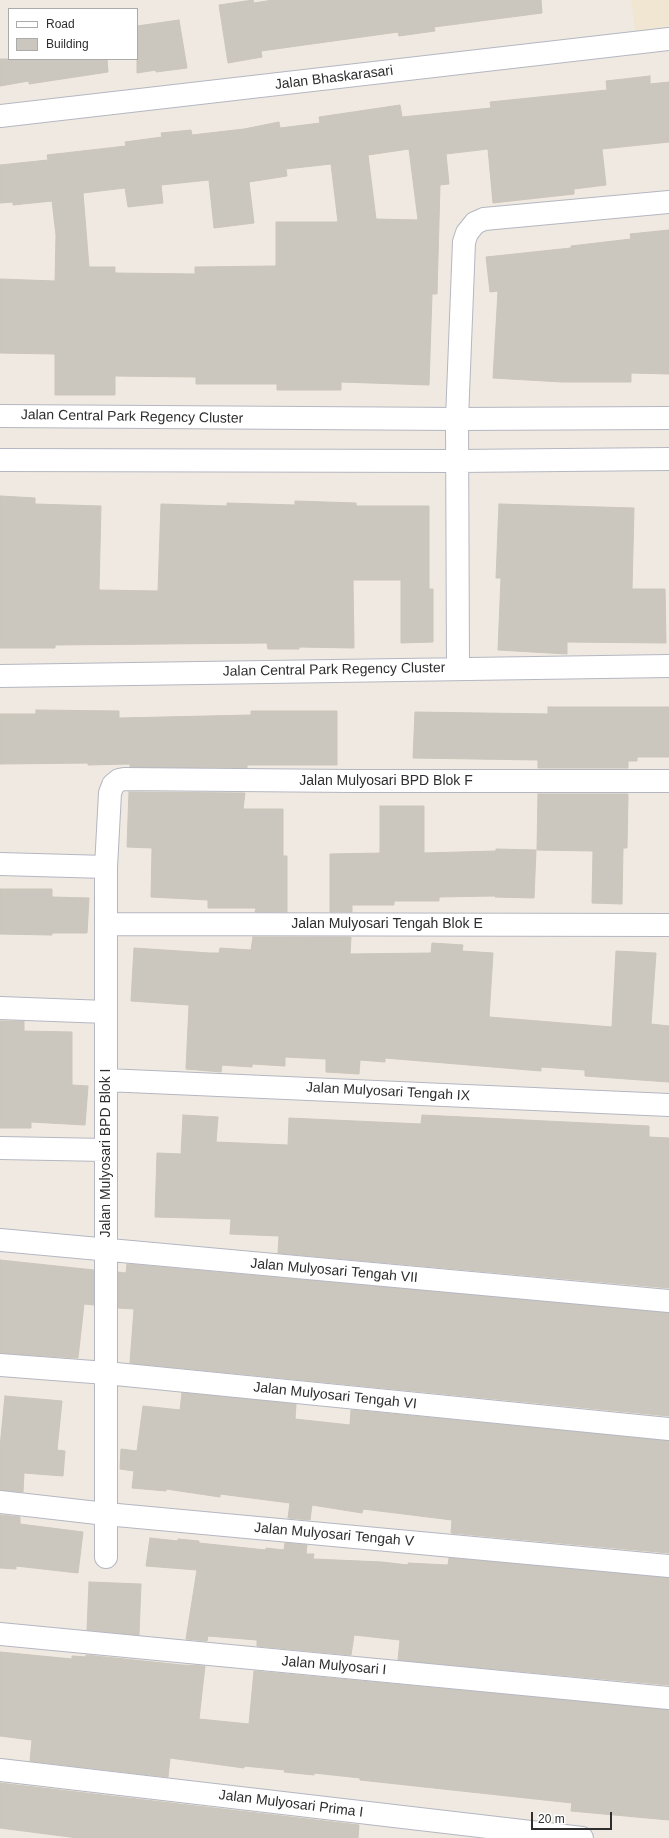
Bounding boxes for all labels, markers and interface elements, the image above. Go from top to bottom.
legend [8,8,138,60]
text: Road [46,17,75,31]
text: Building [46,37,89,51]
street label: Jalan Bhaskarasari [274,62,394,94]
street label: Jalan Central Park Regency Cluster [21,407,243,427]
street label: Jalan Central Park Regency Cluster [223,660,445,680]
street label: Jalan Mulyosari BPD Blok F [299,773,473,789]
street label: Jalan Mulyosari Tengah Blok E [291,916,483,932]
street label: Jalan Mulyosari BPD Blok I [98,1069,114,1237]
street label: Jalan Mulyosari Tengah IX [306,1079,470,1105]
street label: Jalan Mulyosari Tengah VII [250,1255,418,1287]
street label: Jalan Mulyosari Tengah VI [252,1379,418,1413]
street label: Jalan Mulyosari Tengah V [253,1520,415,1550]
street label: Jalan Mulyosari I [281,1653,387,1679]
street label: Jalan Mulyosari Prima I [218,1787,364,1821]
scale bar [533,1804,614,1830]
text: 20 m [538,1812,565,1826]

